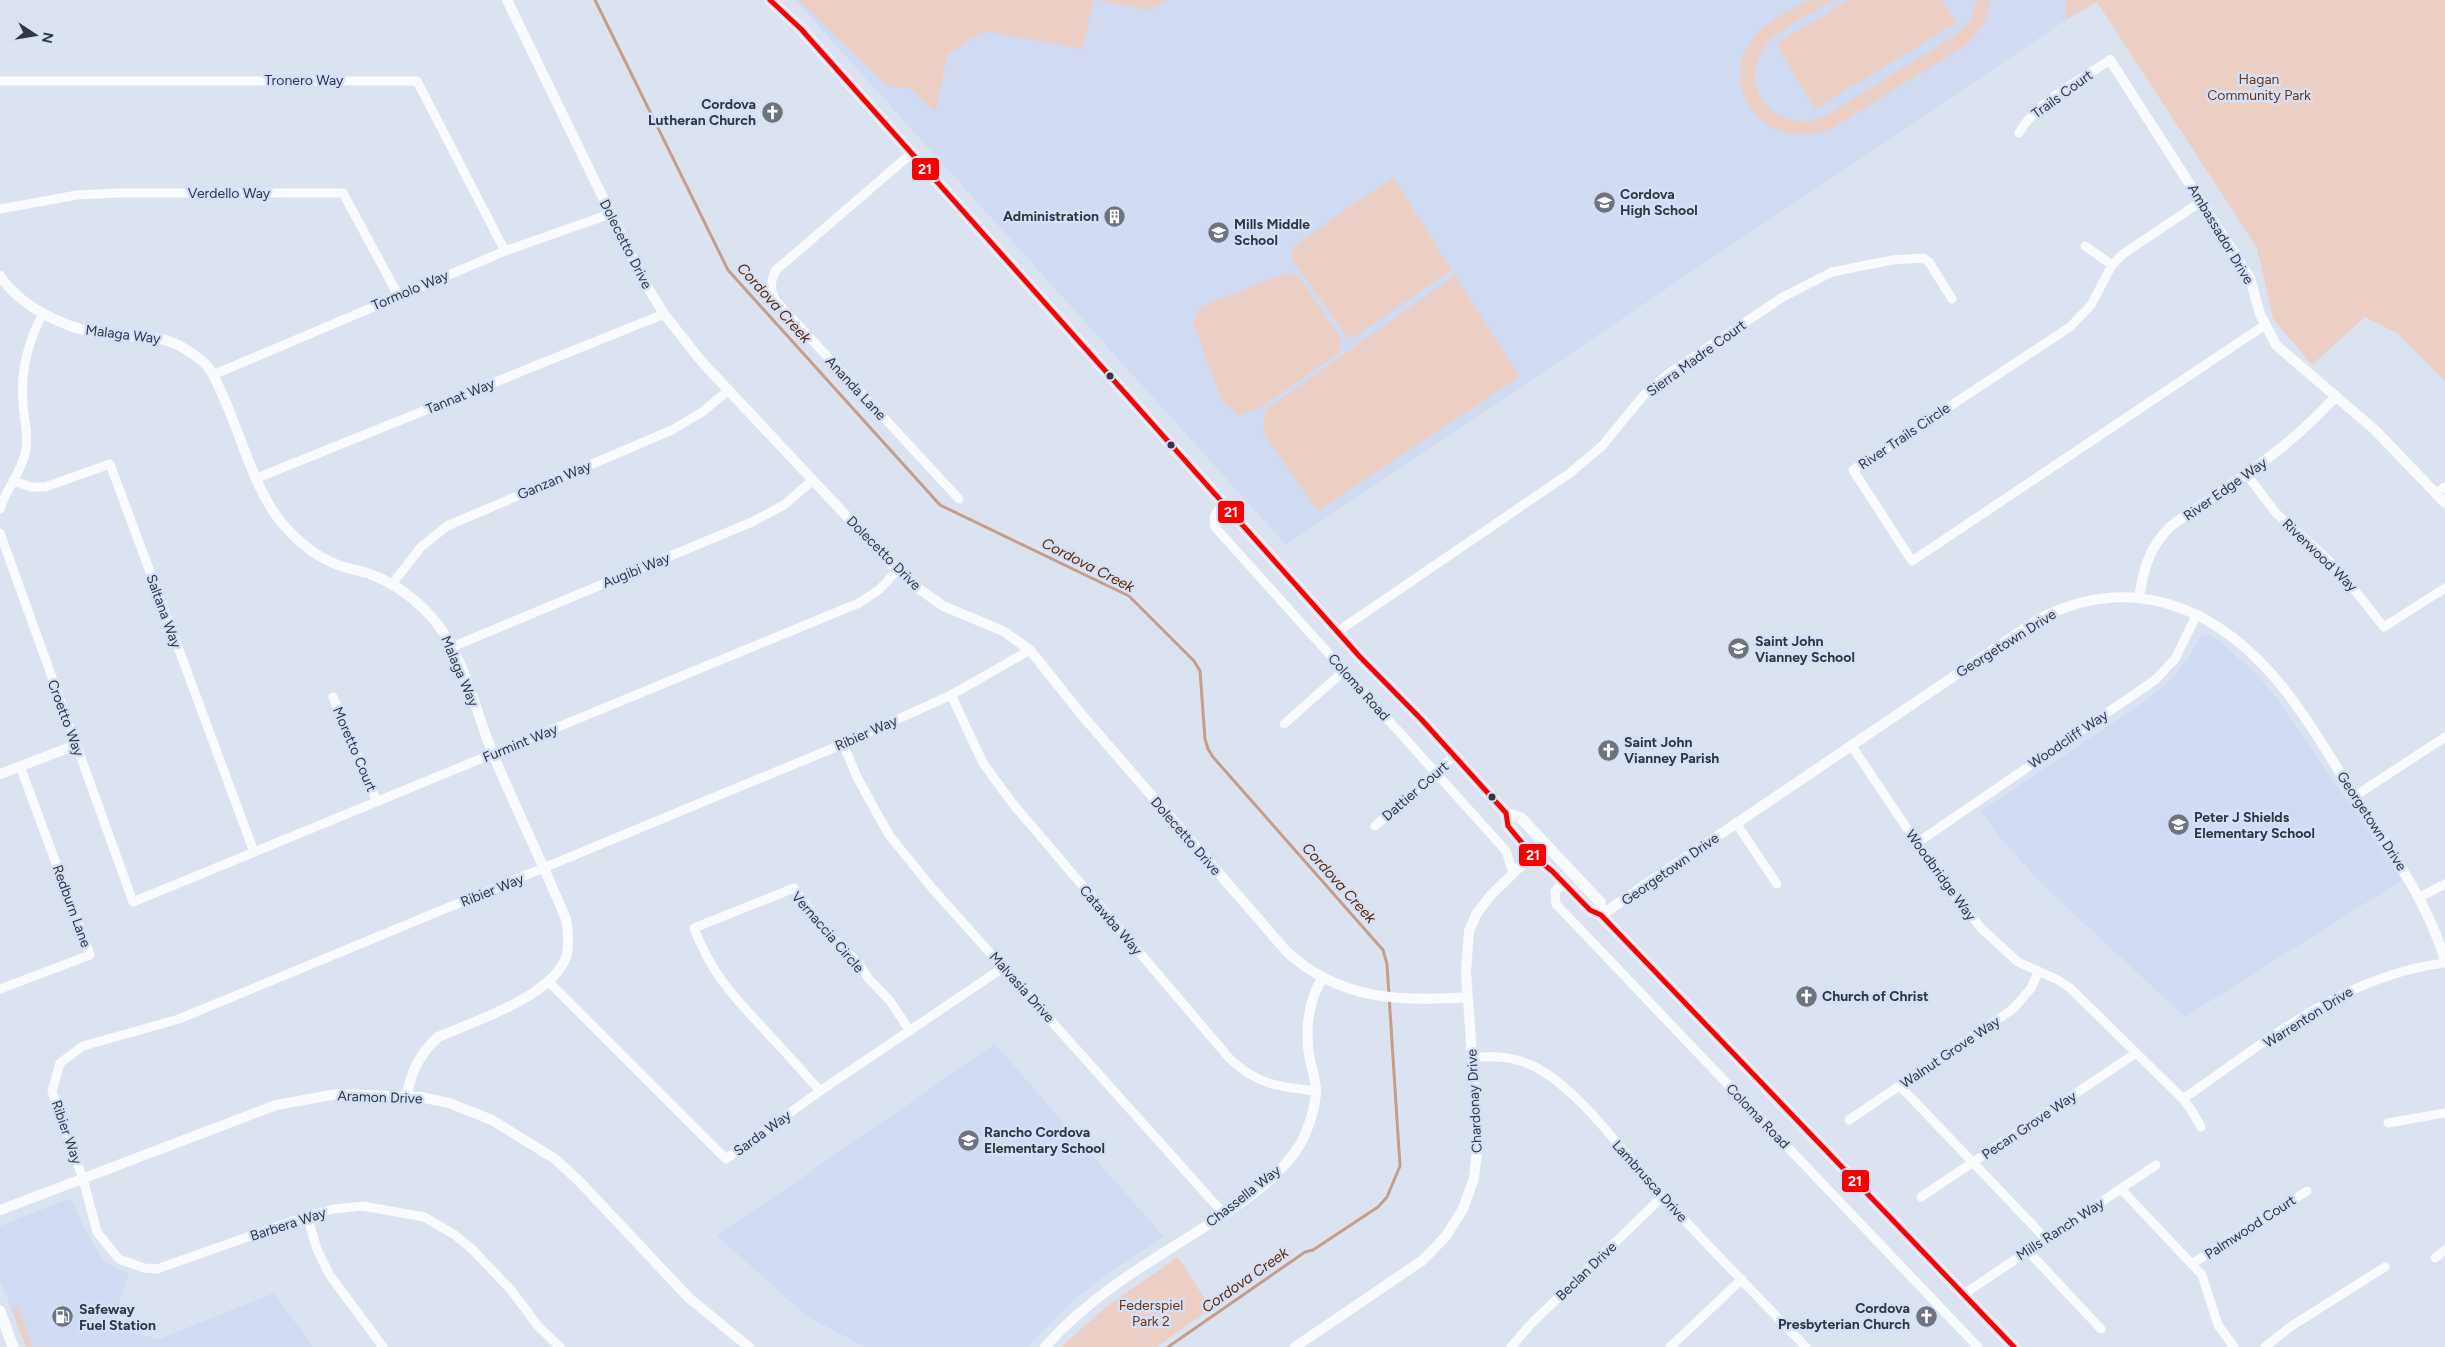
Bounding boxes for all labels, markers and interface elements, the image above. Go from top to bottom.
north arrow [10,10,60,60]
text: N [38,31,57,45]
street label: Trails Court [2028,67,2096,122]
park label: Hagan Community Park [2207,71,2311,104]
street label: Tronero Way [265,72,344,89]
place label: Cordova Lutheran Church [648,96,756,129]
church icon: Cordova Lutheran Church [760,100,784,124]
line badge: 21 [911,157,940,181]
text: 21 [918,161,932,178]
street label: Ambassador Drive [2184,181,2257,288]
street label: Verdello Way [188,185,271,202]
place label: Cordova High School [1620,186,1698,219]
school or university icon: Cordova High School [1592,190,1616,214]
street label: Dolecetto Drive [596,197,656,292]
building icon: Administration [1103,204,1127,228]
place label: Administration [1003,208,1099,225]
place label: Mills Middle School [1234,216,1310,249]
school or university icon: Mills Middle School [1206,220,1230,244]
water label: Cordova Creek [733,259,815,347]
street label: Tormolo Way [369,266,452,314]
street label: Sierra Madre Court [1643,317,1749,400]
street label: Malaga Way [85,321,162,348]
street label: Ananda Lane [822,353,890,424]
unlabelled marker [1105,371,1115,381]
street label: Tannat Way [423,375,498,418]
street label: River Trails Circle [1855,399,1954,473]
unlabelled marker [1166,440,1176,450]
street label: River Edge Way [2180,454,2271,524]
street label: Ganzan Way [515,457,594,504]
line badge: 21 [1217,500,1245,524]
text: 21 [1224,504,1238,521]
street label: Dolecetto Drive [843,513,925,594]
street label: Riverwood Way [2279,515,2361,596]
water label: Cordova Creek [1039,534,1138,596]
street label: Augibi Way [600,549,673,592]
street label: Saltana Way [142,572,185,651]
street label: Georgetown Drive [1953,606,2060,681]
street label: Malaga Way [437,633,482,710]
place label: Saint John Vianney School [1755,633,1855,666]
school or university icon: Saint John Vianney School [1727,637,1751,661]
street label: Coloma Road [1324,650,1393,724]
street label: Croetto Way [44,678,87,759]
street label: Moretto Court [329,704,380,794]
street label: Woodcliff Way [2025,706,2112,772]
street label: Ribier Way [832,712,901,755]
street label: Furmint Way [480,721,561,766]
place label: Saint John Vianney Parish [1624,734,1719,767]
church icon: Saint John Vianney Parish [1596,738,1620,762]
street label: Dattier Court [1379,758,1452,825]
street label: Georgetown Drive [2333,768,2410,874]
unlabelled marker [1487,792,1497,802]
street label: Dolecetto Drive [1147,794,1224,879]
place label: Peter J Shields Elementary School [2194,809,2315,842]
school or university icon: Peter J Shields Elementary School [2166,813,2190,837]
street label: Woodbridge Way [1902,826,1980,925]
street label: Georgetown Drive [1618,829,1722,909]
water label: Cordova Creek [1298,839,1380,927]
line badge: 21 [1518,843,1547,867]
text: 21 [1526,847,1540,864]
street label: Redburn Lane [49,863,94,950]
street label: Ribier Way [458,870,527,911]
street label: Catawba Way [1076,882,1146,959]
street label: Vernaccia Circle [788,888,868,977]
street label: Malvasia Drive [986,949,1058,1026]
street label: Warrenton Drive [2261,983,2356,1052]
church icon: Church of Christ [1794,984,1818,1008]
place label: Church of Christ [1822,988,1929,1005]
street label: Walnut Grove Way [1897,1013,2004,1092]
street label: Chardonay Drive [1463,1048,1486,1153]
street label: Coloma Road [1722,1080,1793,1153]
street label: Pecan Grove Way [1979,1087,2080,1163]
street label: Aramon Drive [337,1088,423,1107]
street label: Ribier Way [48,1098,86,1167]
street label: Sarda Way [730,1107,795,1160]
place label: Rancho Cordova Elementary School [984,1124,1105,1157]
school or university icon: Rancho Cordova Elementary School [956,1128,980,1152]
street label: Lambrusca Drive [1608,1137,1691,1226]
street label: Chassella Way [1203,1162,1284,1231]
line badge: 21 [1841,1169,1870,1193]
text: 21 [1848,1173,1862,1190]
street label: Palmwood Court [2202,1192,2299,1263]
street label: Mills Ranch Way [2013,1194,2108,1264]
street label: Barbera Way [248,1204,329,1245]
street label: Beclan Drive [1553,1238,1620,1304]
water label: Cordova Creek [1198,1243,1292,1317]
park label: Federspiel Park 2 [1119,1297,1183,1330]
place label: Cordova Presbyterian Church [1778,1300,1910,1333]
place label: Safeway Fuel Station [79,1301,156,1334]
church icon: Cordova Presbyterian Church [1914,1304,1938,1328]
fuel station icon: Safeway Fuel Station [51,1305,75,1329]

